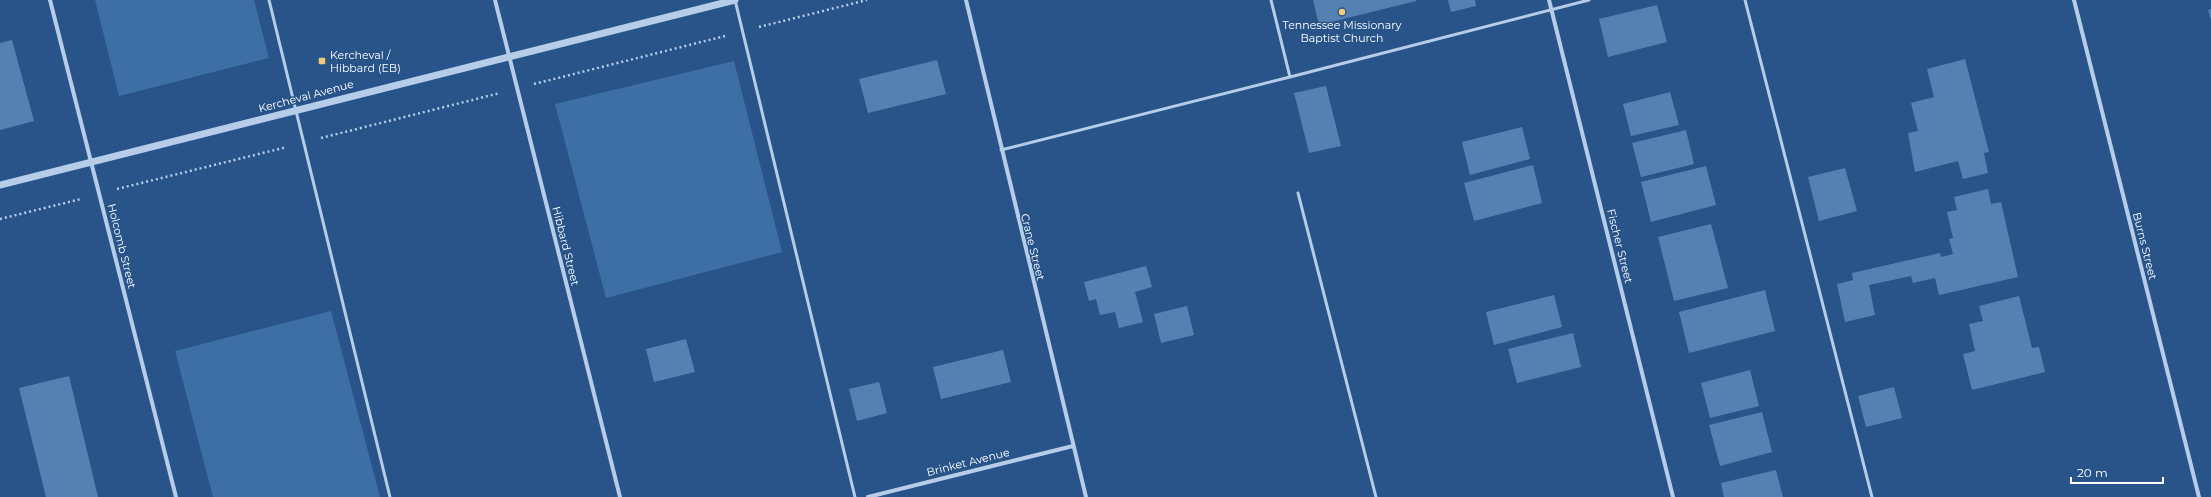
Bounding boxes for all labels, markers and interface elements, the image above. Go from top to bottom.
marker: Tennessee Missionary Baptist Church [1337,7,1347,17]
place label: Tennessee Missionary Baptist Church [1282,18,1402,45]
place label: Kercheval / Hibbard (EB) [330,48,401,75]
marker: Kercheval / Hibbard (EB) [317,56,327,66]
street label: Kercheval Avenue [257,76,356,115]
street label: Holcomb Street [105,202,139,290]
street label: Hibbard Street [549,205,583,288]
street label: Fischer Street [1604,207,1636,285]
street label: Burns Street [2130,211,2160,282]
street label: Crane Street [1018,212,1048,282]
street label: Brinket Avenue [925,445,1011,479]
scale bar [2071,459,2163,485]
text: 20 m [2077,465,2108,480]

